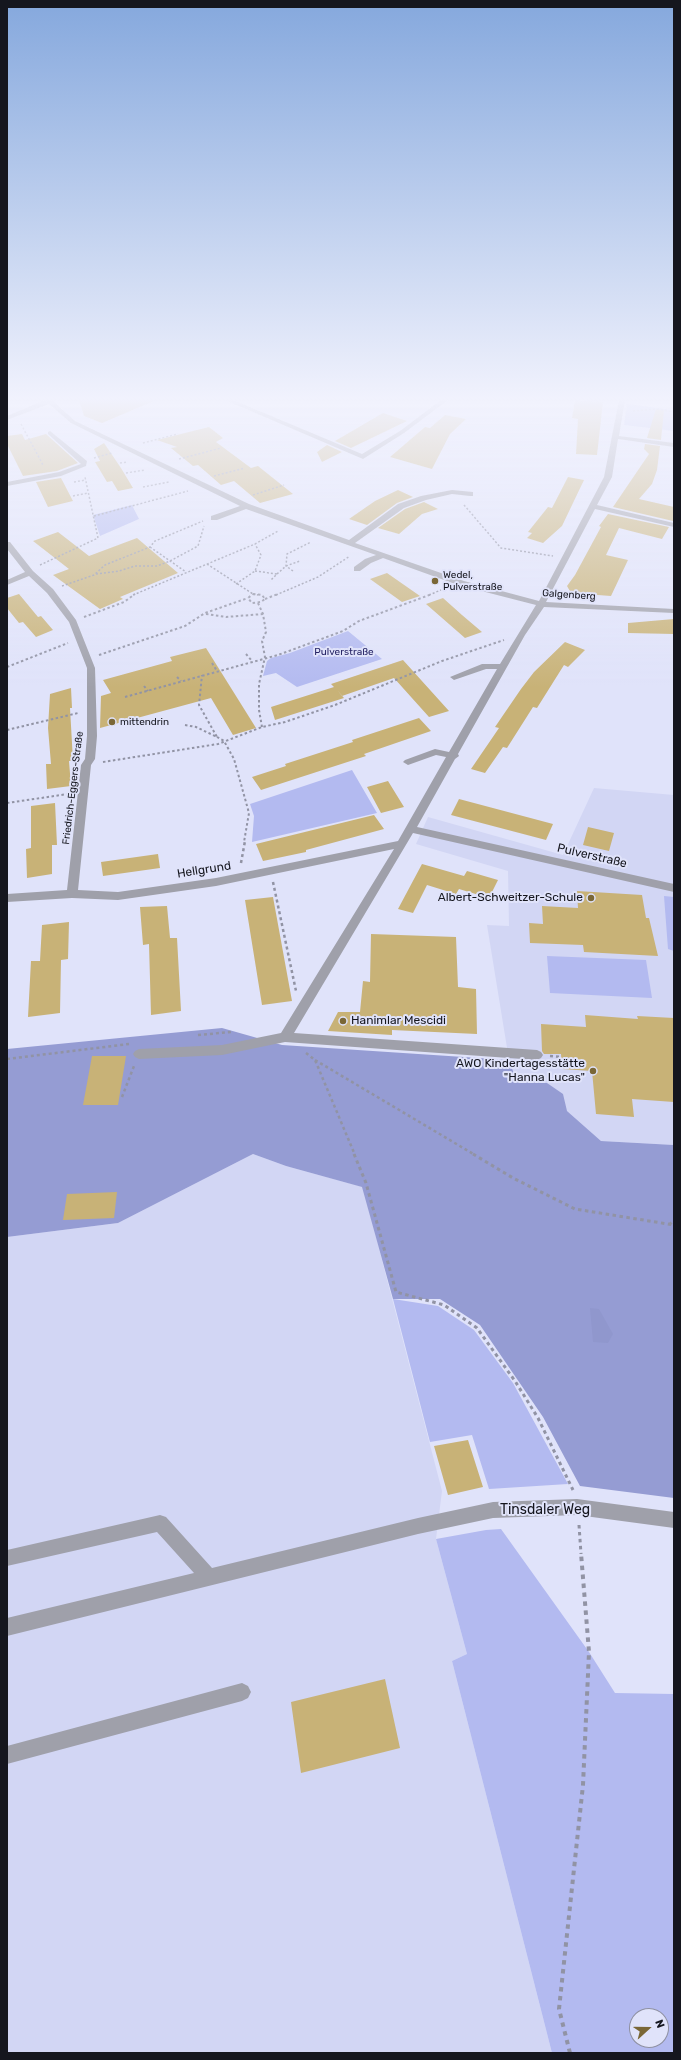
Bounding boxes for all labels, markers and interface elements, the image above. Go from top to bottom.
place label: Wedel, Pulverstraße [443,569,502,592]
marker: Wedel, Pulverstraße [430,576,440,586]
street label: Galgenberg [542,587,596,603]
park label: Pulverstraße [314,646,374,658]
place label: mittendrin [120,716,169,728]
marker: mittendrin [107,717,117,727]
street label: Friedrich-Eggers-Straße [60,731,86,845]
street label: Pulverstraße [556,841,628,871]
street label: Hellgrund [176,859,232,881]
place label: Albert-Schweitzer-Schule [438,891,583,905]
marker: Albert-Schweitzer-Schule [586,893,596,903]
place label: Hanimlar Mescidi [351,1014,446,1028]
marker: Hanimlar Mescidi [338,1016,348,1026]
place label: AWO Kindertagesstätte "Hanna Lucas" [456,1057,585,1085]
marker: AWO Kindertagesstätte "Hanna Lucas" [588,1066,598,1076]
street label: Tinsdaler Weg [500,1502,590,1518]
north arrow [629,2008,669,2048]
text: N [652,2018,667,2030]

